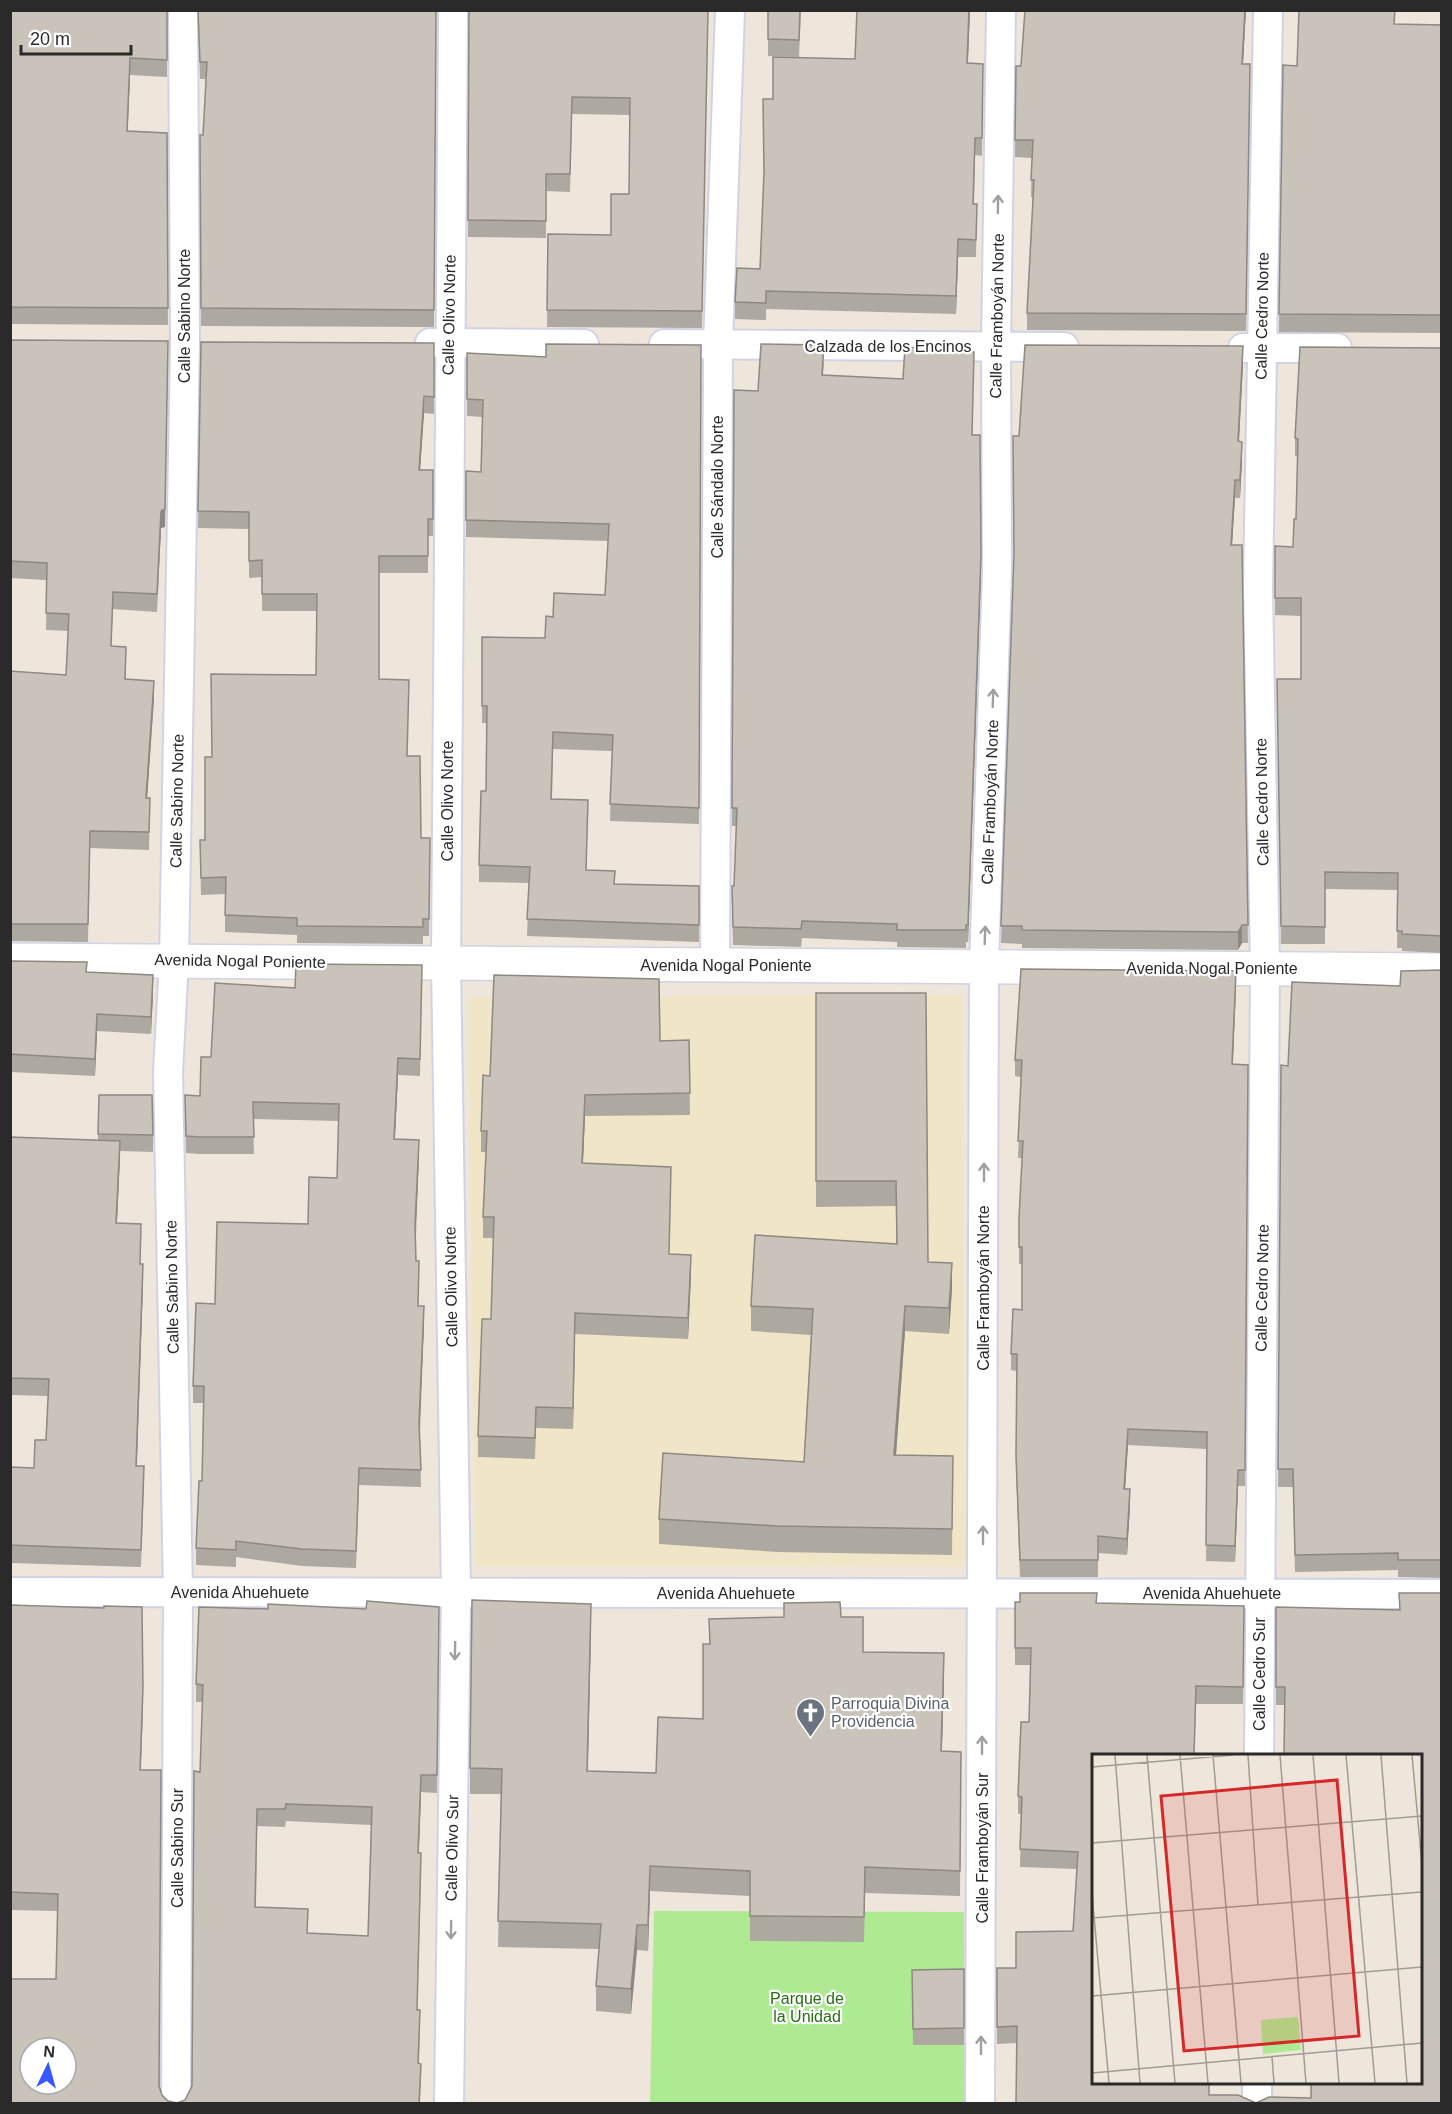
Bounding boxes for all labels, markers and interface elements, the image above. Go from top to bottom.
scale bar [21,18,130,56]
text: 20 m [30,29,70,49]
one-way arrow [992,194,1004,214]
street label: Calle Framboyán Norte [987,233,1007,399]
street label: Calle Sabino Norte [176,249,193,383]
street label: Calle Cedro Norte [1252,252,1272,380]
street label: Calle Olivo Norte [439,254,459,376]
street label: Calzada de los Encinos [804,338,972,355]
street label: Calle Sándalo Norte [709,415,726,559]
one-way arrow [987,688,999,708]
street label: Calle Framboyán Norte [979,719,1001,885]
street label: Calle Sabino Norte [167,734,187,868]
street label: Calle Cedro Norte [1252,738,1272,866]
street label: Calle Olivo Norte [439,740,456,861]
one-way arrow [980,925,991,945]
street label: Avenida Nogal Poniente [154,951,326,971]
street label: Avenida Nogal Poniente [640,957,812,974]
street label: Avenida Nogal Poniente [1126,960,1298,977]
one-way arrow [978,1162,990,1182]
street label: Calle Framboyán Norte [975,1205,992,1371]
street label: Calle Sabino Norte [162,1220,182,1354]
street label: Calle Cedro Norte [1252,1224,1272,1352]
street label: Calle Olivo Norte [441,1226,461,1348]
one-way arrow [977,1525,989,1545]
street label: Avenida Ahuehuete [171,1584,309,1601]
street label: Avenida Ahuehuete [657,1585,795,1602]
street label: Avenida Ahuehuete [1143,1585,1281,1602]
street label: Calle Cedro Sur [1251,1616,1268,1731]
one-way arrow [449,1640,461,1660]
place label: Parroquia Divina Providencia [831,1695,949,1730]
church icon: Parroquia Divina Providencia [794,1696,826,1738]
one-way arrow [976,1736,988,1756]
inset map [1092,1754,1422,2084]
street label: Calle Framboyán Sur [974,1772,991,1924]
street label: Calle Sabino Sur [169,1787,186,1908]
street label: Calle Olivo Sur [443,1794,461,1901]
one-way arrow [446,1919,457,1939]
park label: Parque de la Unidad [770,1990,844,2025]
north arrow [18,2036,78,2096]
one-way arrow [975,2036,987,2056]
text: N [43,2043,56,2061]

